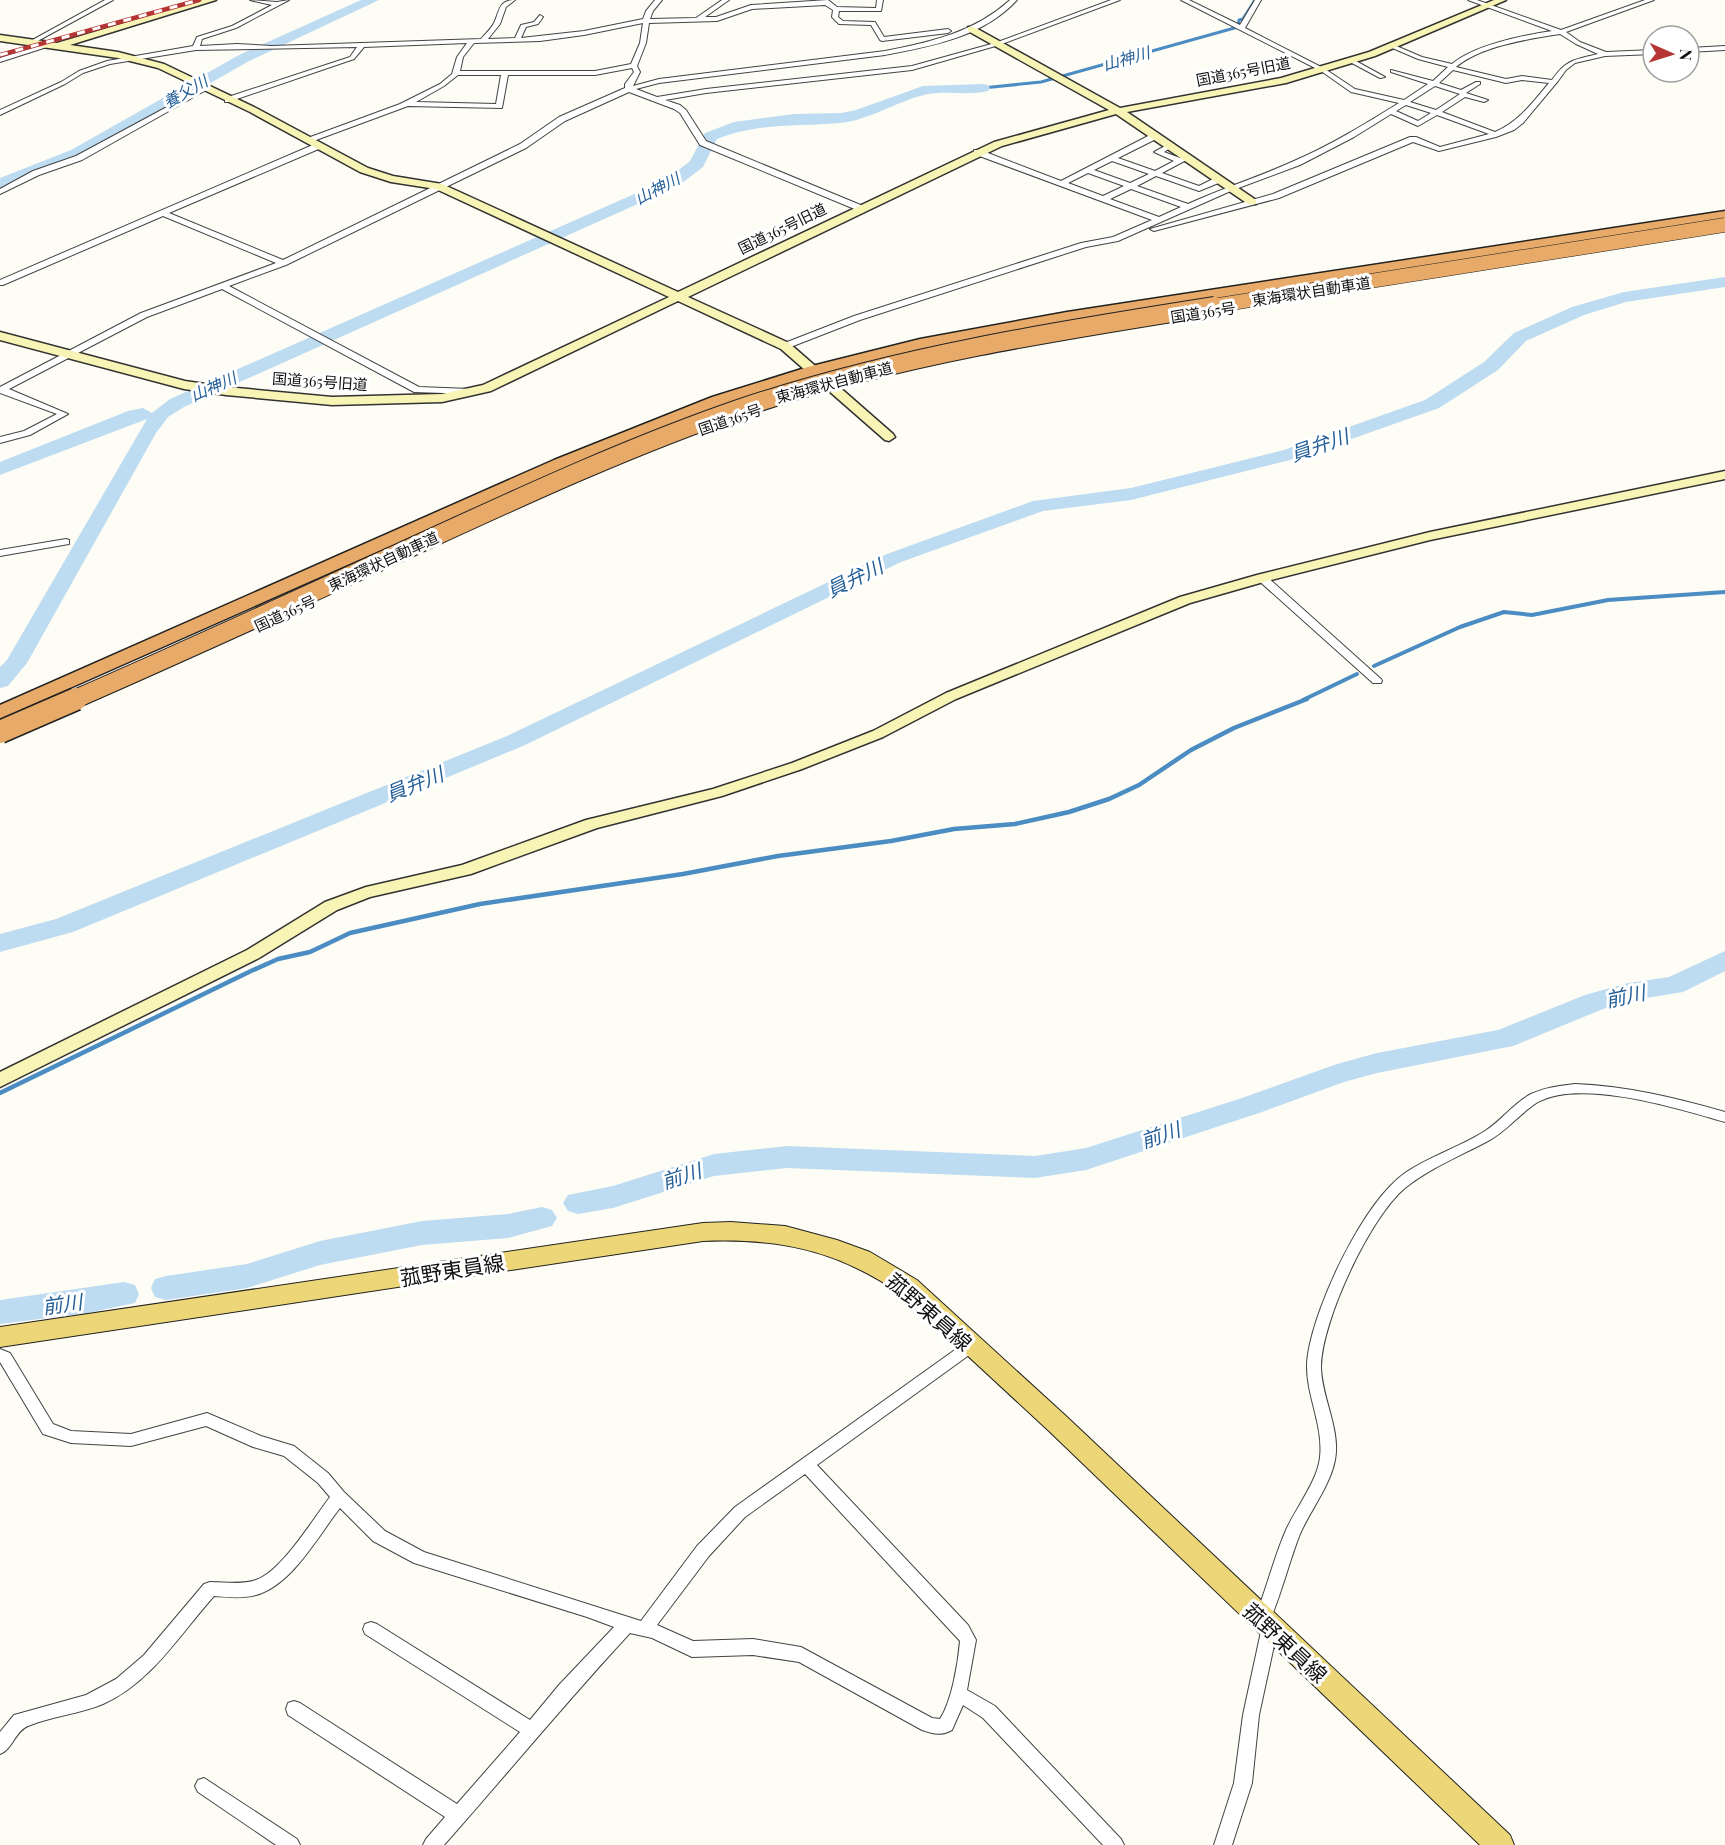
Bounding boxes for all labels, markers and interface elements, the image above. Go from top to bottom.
north arrow [1641,24,1701,84]
water label: 山神川 [1100,41,1154,75]
text: N [1676,48,1697,62]
street label: 国道365号旧道 [1194,52,1292,90]
water label: 養父川 [159,69,213,112]
water label: 山神川 [631,167,685,209]
street label: 国道365号旧道 [735,198,829,258]
street label: 東海環状自動車道 [1250,272,1372,310]
street label: 国道365号 [1169,297,1237,327]
street label: 東海環状自動車道 [773,357,895,407]
water label: 山神川 [187,366,241,405]
street label: 国道365号旧道 [272,368,368,394]
street label: 国道365号 [696,399,764,439]
water label: 員弁川 [1286,421,1354,467]
street label: 東海環状自動車道 [324,527,442,595]
water label: 員弁川 [821,551,889,602]
street label: 国道365号 [251,590,319,636]
water label: 員弁川 [381,758,449,807]
water label: 前川 [1603,977,1649,1012]
water label: 前川 [1137,1114,1185,1153]
water label: 前川 [658,1155,706,1194]
street label: 菰野東員線 [398,1247,506,1291]
street label: 菰野東員線 [881,1266,979,1356]
water label: 前川 [40,1287,86,1319]
street label: 菰野東員線 [1238,1596,1334,1688]

